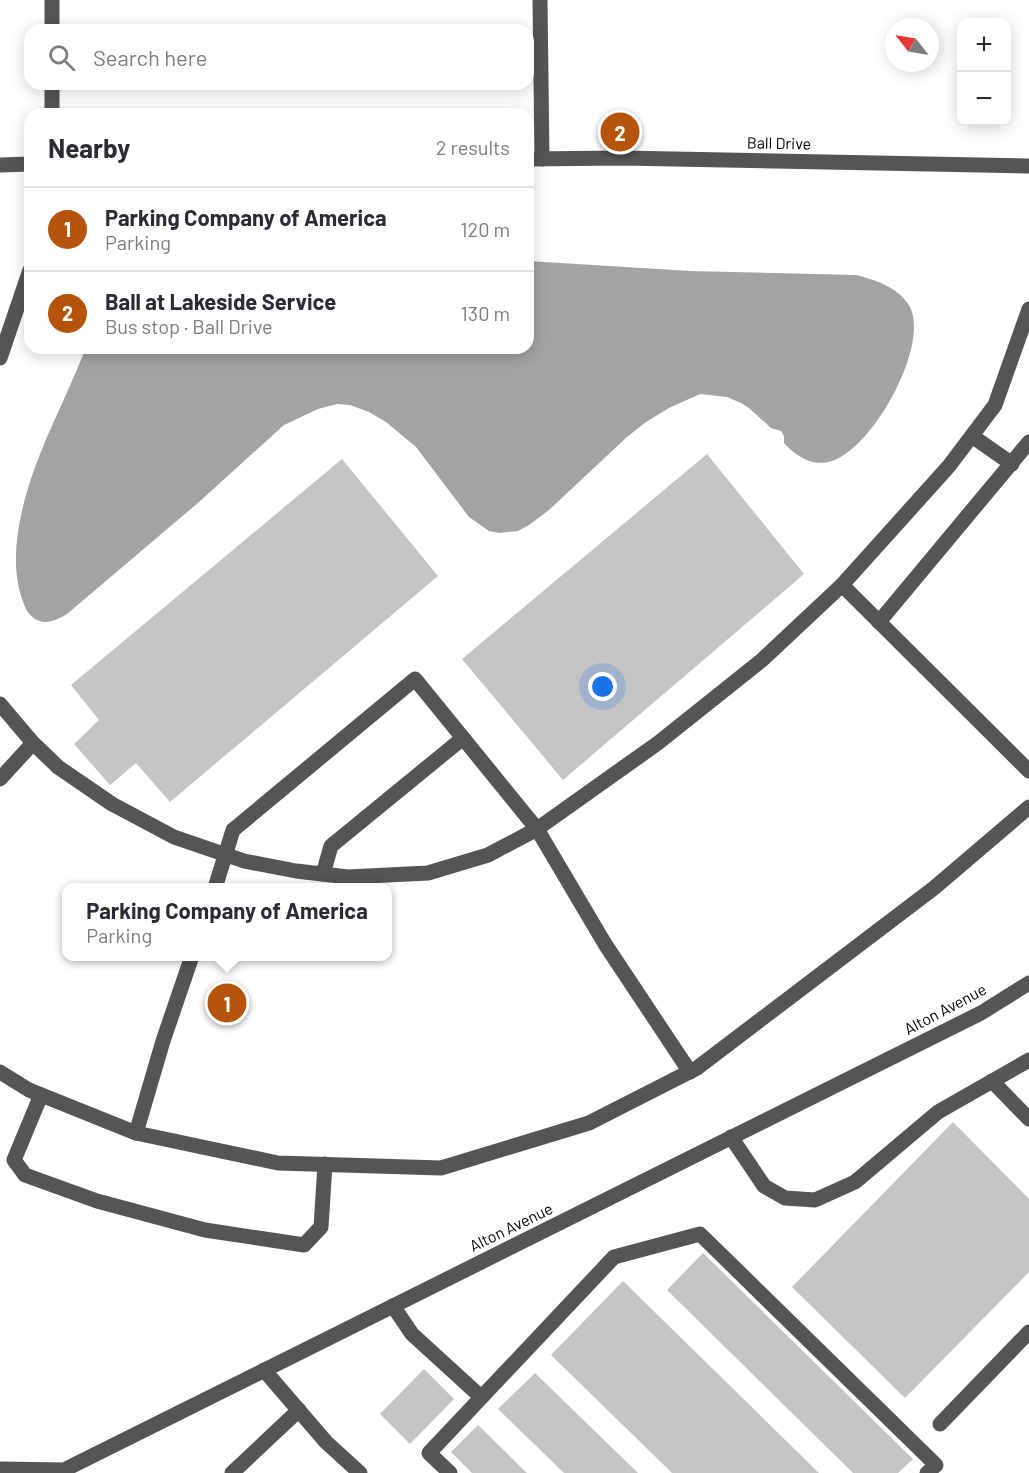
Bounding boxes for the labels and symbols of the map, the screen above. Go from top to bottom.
north arrow [885,18,939,72]
pin: 2 [600,110,640,154]
street label: Ball Drive [747,132,811,153]
your location [588,672,617,701]
street label: Alton Avenue [900,979,989,1038]
pin: 1 [208,980,246,1026]
street label: Alton Avenue [466,1198,556,1255]

